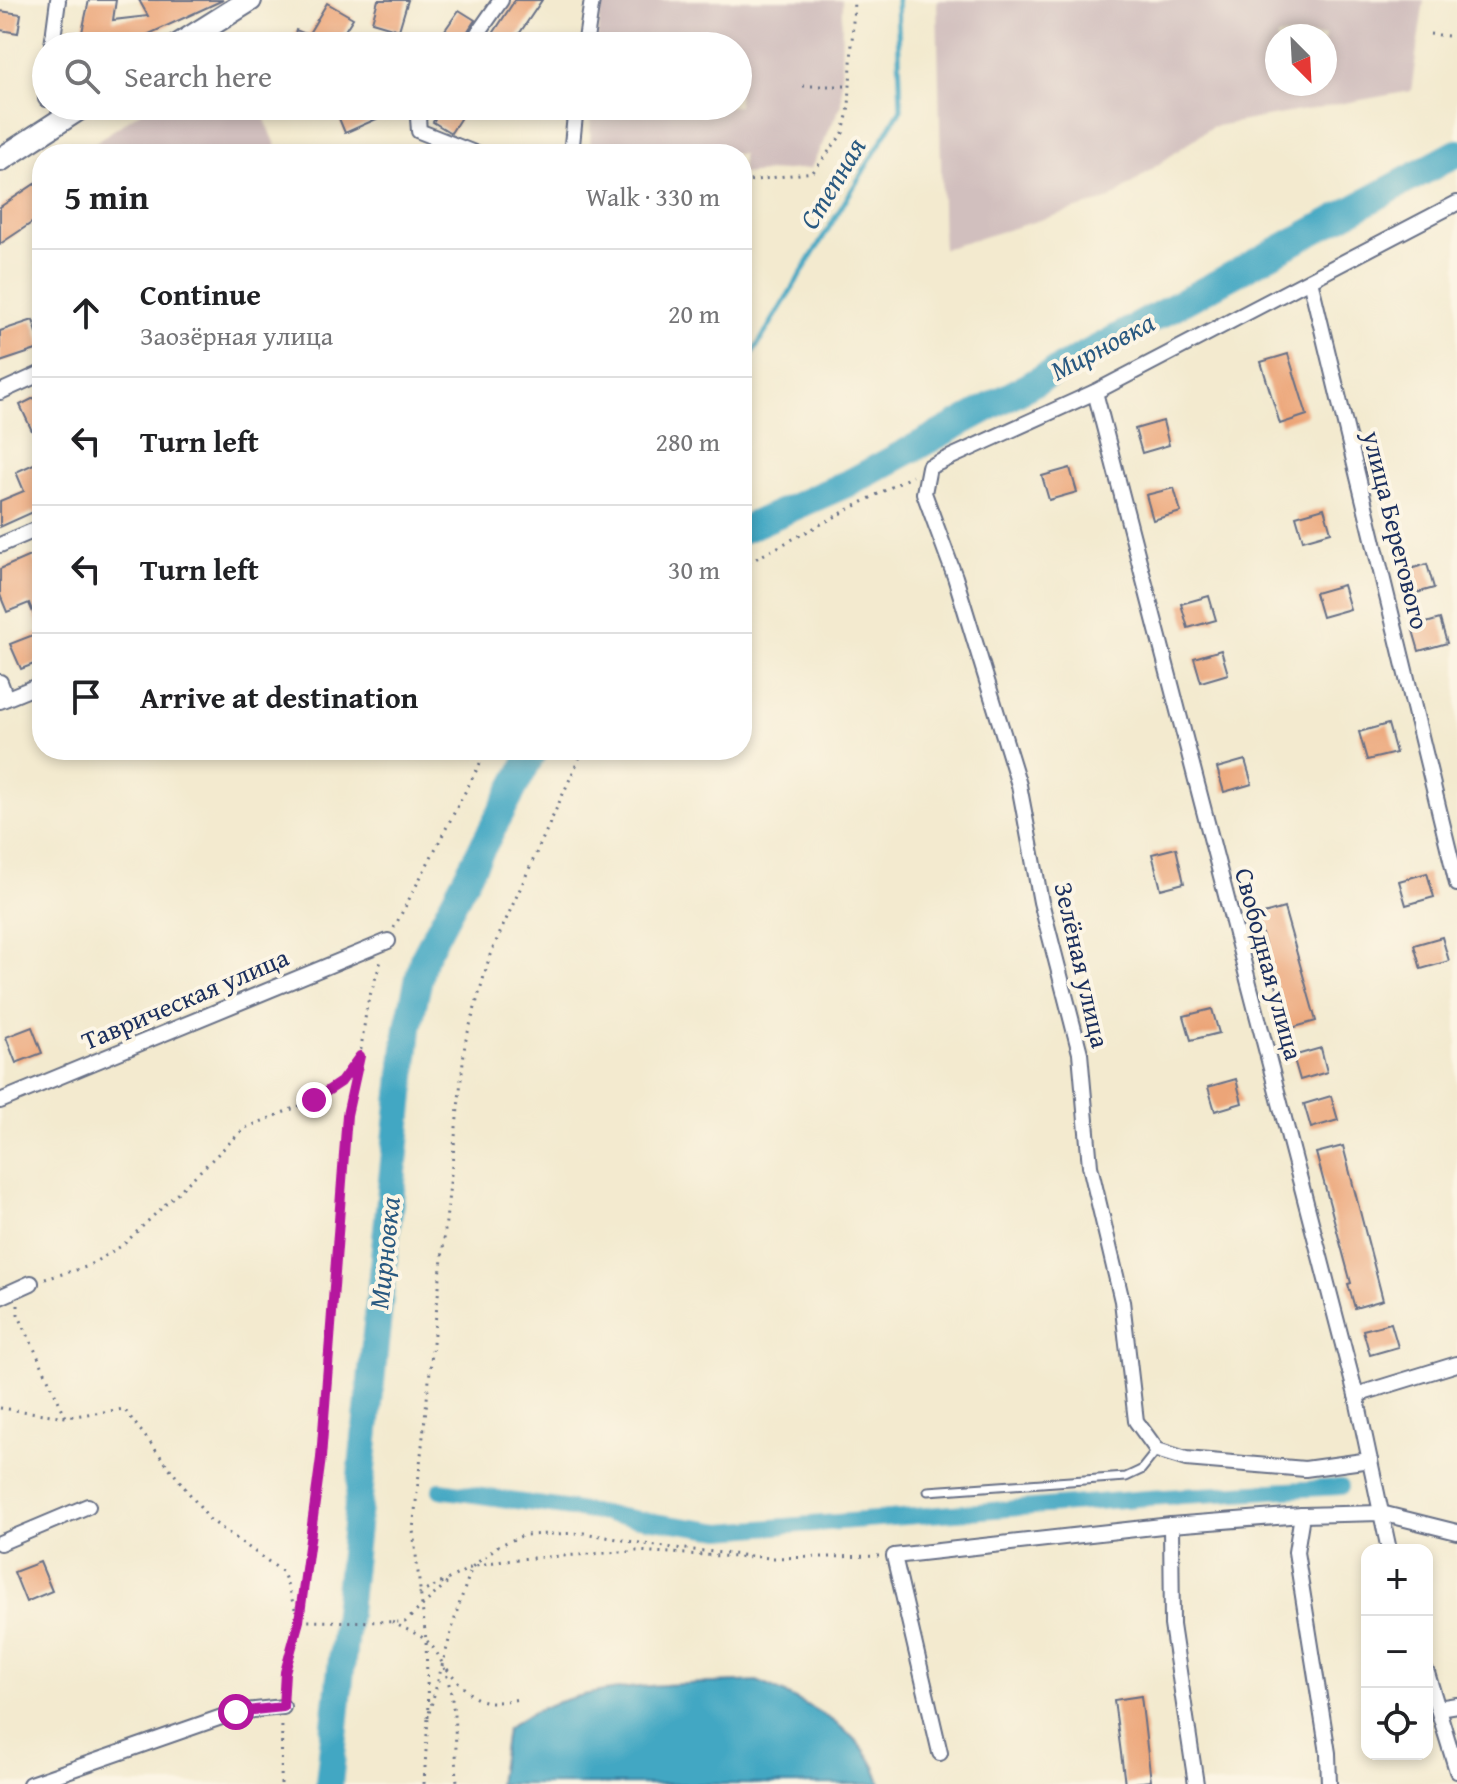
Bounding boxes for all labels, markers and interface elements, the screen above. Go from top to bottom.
north arrow [1265,24,1337,96]
search box [32,32,752,120]
icon: search [60,54,104,98]
text: Search here [124,54,272,98]
water label: Степная [788,129,875,236]
text: 5 min [64,172,149,221]
text: Walk · 330 m [586,177,720,216]
text: Continue [140,272,261,316]
icon: ahead [64,291,108,335]
text: 20 m [668,294,720,333]
water label: Мирновка [1042,301,1161,390]
text: Заозёрная улица [140,316,333,355]
icon: left [64,419,108,463]
text: Turn left [140,419,259,463]
text: 280 m [655,422,720,461]
street label: улица Берегового [1353,425,1440,633]
icon: left [64,547,108,591]
text: Turn left [140,547,259,591]
text: 30 m [668,550,720,589]
icon: arrive [64,675,108,719]
text: Arrive at destination [140,675,418,719]
street label: Свободная улица [1225,864,1314,1065]
street label: Зелёная улица [1045,878,1121,1052]
street label: Таврическая улица [75,937,295,1060]
route end [296,1082,332,1118]
water label: Мирновка [357,1195,410,1311]
map controls [1361,1544,1433,1760]
button: + [1361,1544,1433,1616]
button: − [1361,1616,1433,1688]
button: locate [1361,1688,1433,1760]
route start [218,1694,254,1730]

